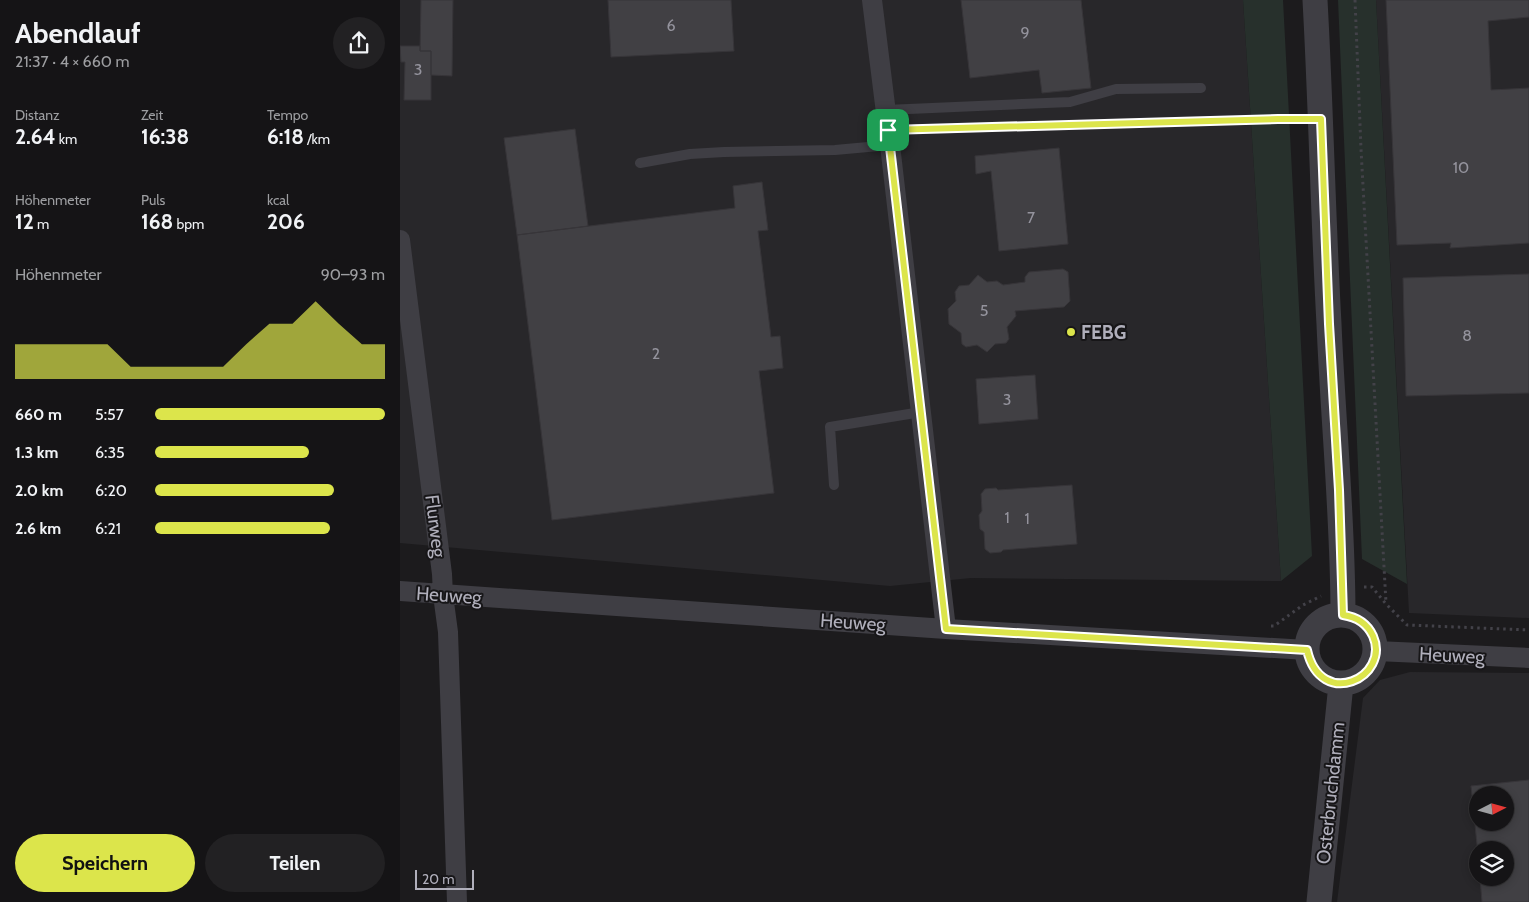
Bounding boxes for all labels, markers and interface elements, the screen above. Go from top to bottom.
text: Abendlauf [15,16,141,50]
house number: 6 [666,16,676,35]
button: share [333,17,385,69]
house number: 9 [1020,23,1030,42]
text: 21:37 · 4 × 660 m [15,52,130,71]
house number: 3 [414,60,422,79]
text: Distanz [15,106,60,124]
text: Zeit [141,106,163,124]
text: Tempo [267,106,308,124]
pin [867,109,909,151]
icon: arrive [874,116,902,144]
text: 2.64 [15,124,56,149]
text: 16:38 [141,124,189,149]
text: 6:18 [267,124,304,149]
text: km [56,130,77,148]
text: /km [304,130,330,148]
house number: 10 [1453,158,1469,177]
text: Höhenmeter [15,191,91,209]
text: Puls [141,191,165,209]
text: kcal [267,191,289,209]
house number: 7 [1027,208,1035,227]
text: 12 [15,209,34,234]
text: 168 [141,209,173,234]
text: 206 [267,209,305,234]
text: m [34,215,49,233]
text: bpm [173,215,204,233]
text: Höhenmeter [15,265,101,284]
text: 90–93 m [321,265,385,284]
house number: 5 [980,301,988,320]
place label: FEBG [1081,321,1126,344]
marker: FEBG [1065,326,1077,338]
house number: 8 [1462,326,1472,345]
house number: 2 [652,344,660,363]
house number: 3 [1003,390,1011,409]
text: 660 m [15,405,62,424]
text: 5:57 [95,405,124,424]
text: 1.3 km [15,443,58,462]
text: 6:35 [95,443,125,462]
text: 2.0 km [15,481,63,500]
text: 6:20 [95,481,127,500]
street label: Flurweg [420,493,451,559]
house number: 1 [1004,508,1010,527]
house number: 1 [1024,509,1030,528]
text: 2.6 km [15,519,61,538]
text: 6:21 [95,519,121,538]
street label: Heuweg [415,582,483,609]
street label: Heuweg [819,609,887,636]
street label: Heuweg [1419,642,1486,669]
street label: Osterbruchdamm [1312,721,1349,865]
north arrow [1469,786,1514,831]
map controls [1469,786,1514,886]
button: Speichern [15,834,195,892]
button: Teilen [205,834,385,892]
button: layers [1469,841,1514,886]
scale bar [415,867,474,890]
text: 20 m [422,870,455,888]

